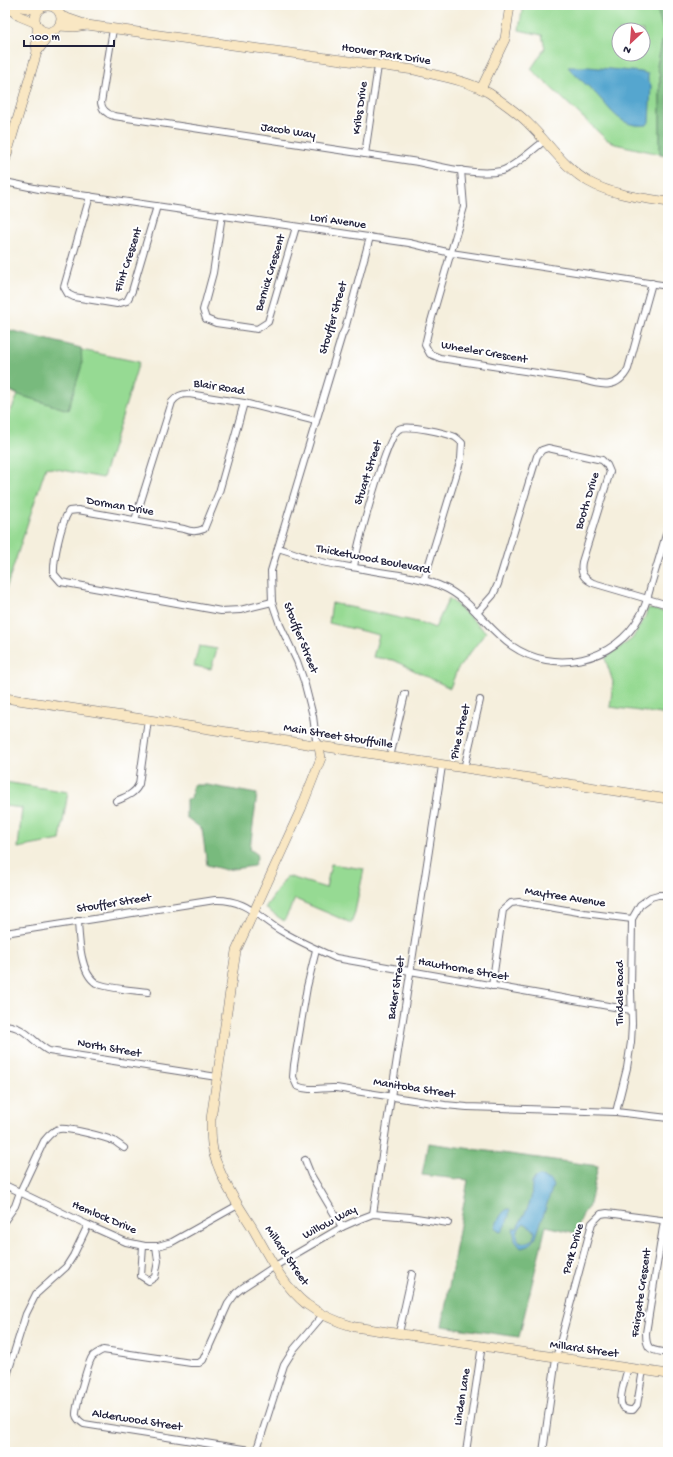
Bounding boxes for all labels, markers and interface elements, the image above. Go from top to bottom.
scale bar [24,22,114,48]
north arrow [611,22,651,62]
text: 100 m [29,31,60,45]
street label: Hoover Park Drive [341,41,432,69]
text: N [622,42,633,56]
street label: Kribs Drive [350,80,372,135]
street label: Jacob Way [260,121,316,143]
street label: Lori Avenue [309,211,368,233]
street label: Flint Crescent [112,225,146,295]
street label: Bernick Crescent [252,232,290,314]
street label: Stouffer Street [317,279,351,356]
street label: Wheeler Crescent [440,339,529,368]
street label: Blair Road [192,377,246,399]
street label: Stuart Street [352,438,386,507]
street label: Booth Drive [572,470,604,532]
street label: Dorman Drive [84,494,156,520]
street label: Thicketwood Boulevard [314,542,432,578]
street label: Stouffer Street [279,601,321,676]
street label: Pine Street [448,702,474,762]
street label: Main Street Stouffville [283,721,394,753]
street label: Maytree Avenue [524,885,607,911]
street label: Stouffer Street [76,891,153,917]
street label: Baker Street [385,954,409,1021]
street label: Hawthorne Street [417,955,510,985]
street label: Tindale Road [614,960,628,1026]
street label: North Street [76,1037,143,1062]
street label: Manitoba Street [372,1076,457,1103]
street label: Hemlock Drive [70,1198,139,1238]
street label: Willow Way [301,1203,360,1243]
street label: Park Drive [560,1221,588,1277]
street label: Millard Street [261,1223,312,1289]
street label: Fairgate Crescent [629,1247,655,1339]
street label: Millard Street [549,1338,620,1362]
street label: Linden Lane [452,1367,475,1426]
street label: Alderwood Street [91,1407,184,1435]

